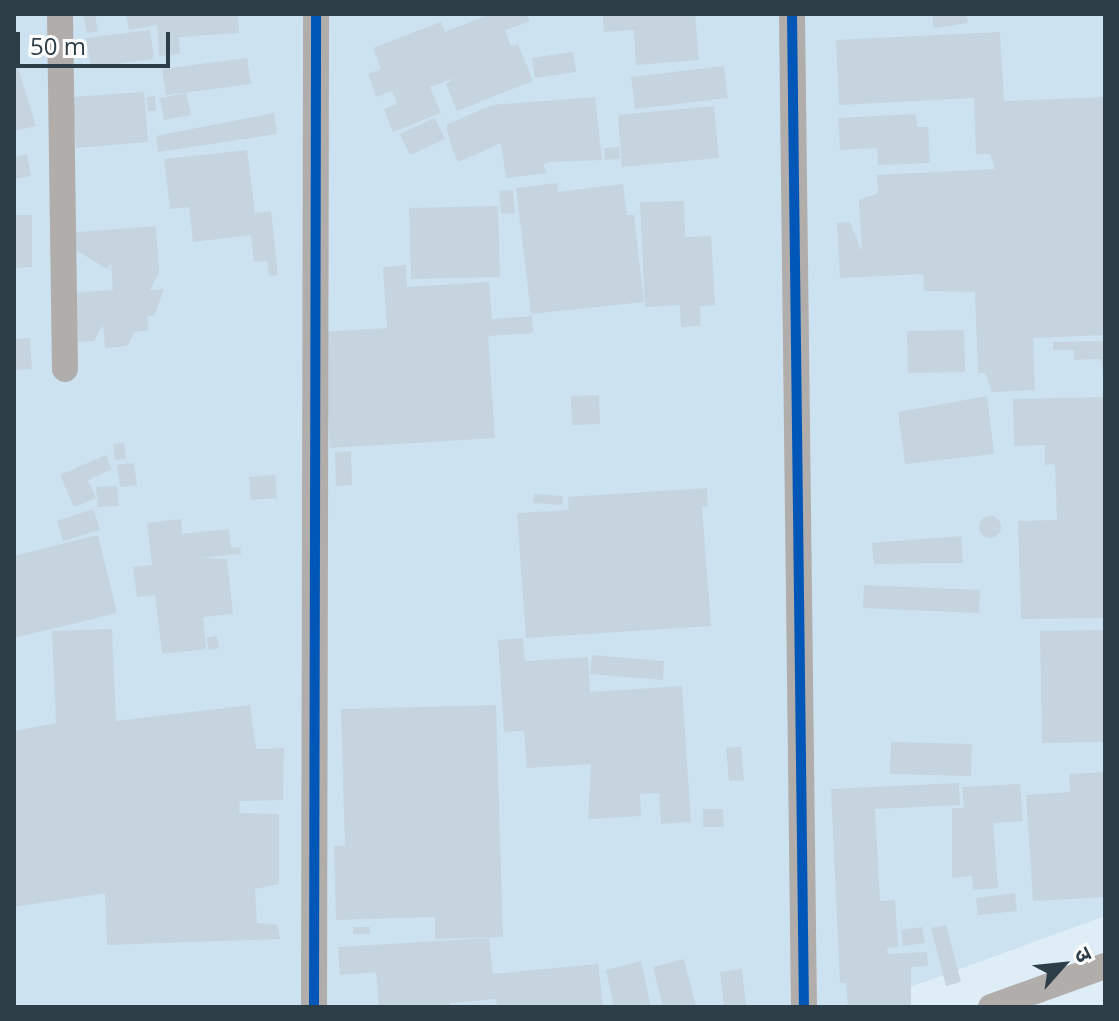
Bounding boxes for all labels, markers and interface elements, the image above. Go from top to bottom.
scale bar [20,16,174,66]
text: 50 m [30,29,86,62]
north arrow [1023,925,1103,1005]
text: उ [1068,942,1101,967]

